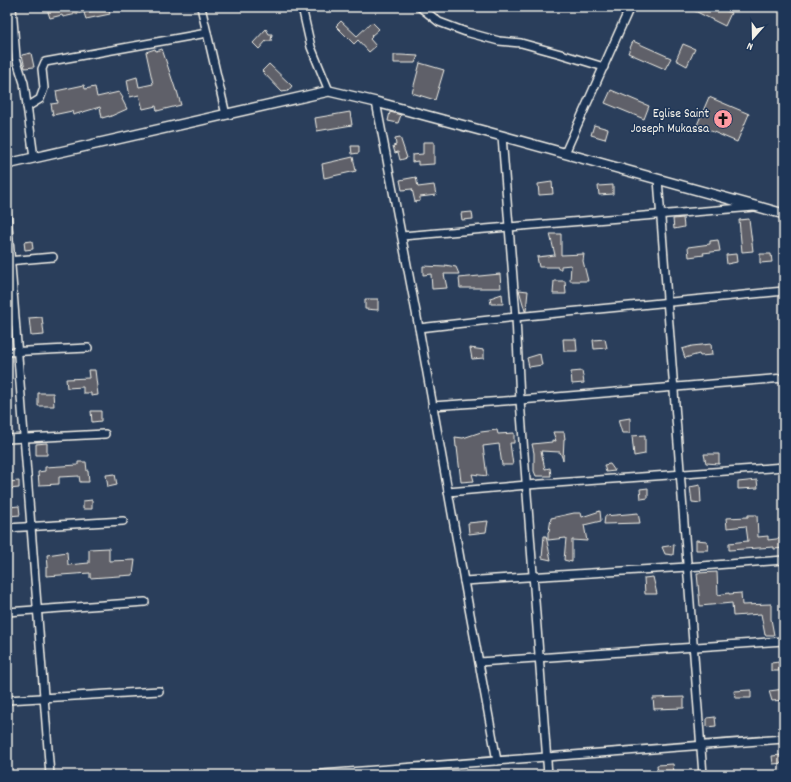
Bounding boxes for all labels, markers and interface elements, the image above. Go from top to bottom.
north arrow [733,18,773,58]
text: N [744,37,756,54]
place label: Eglise Saint Joseph Mukassa [631,105,710,139]
church icon: Eglise Saint Joseph Mukassa [712,108,734,130]

